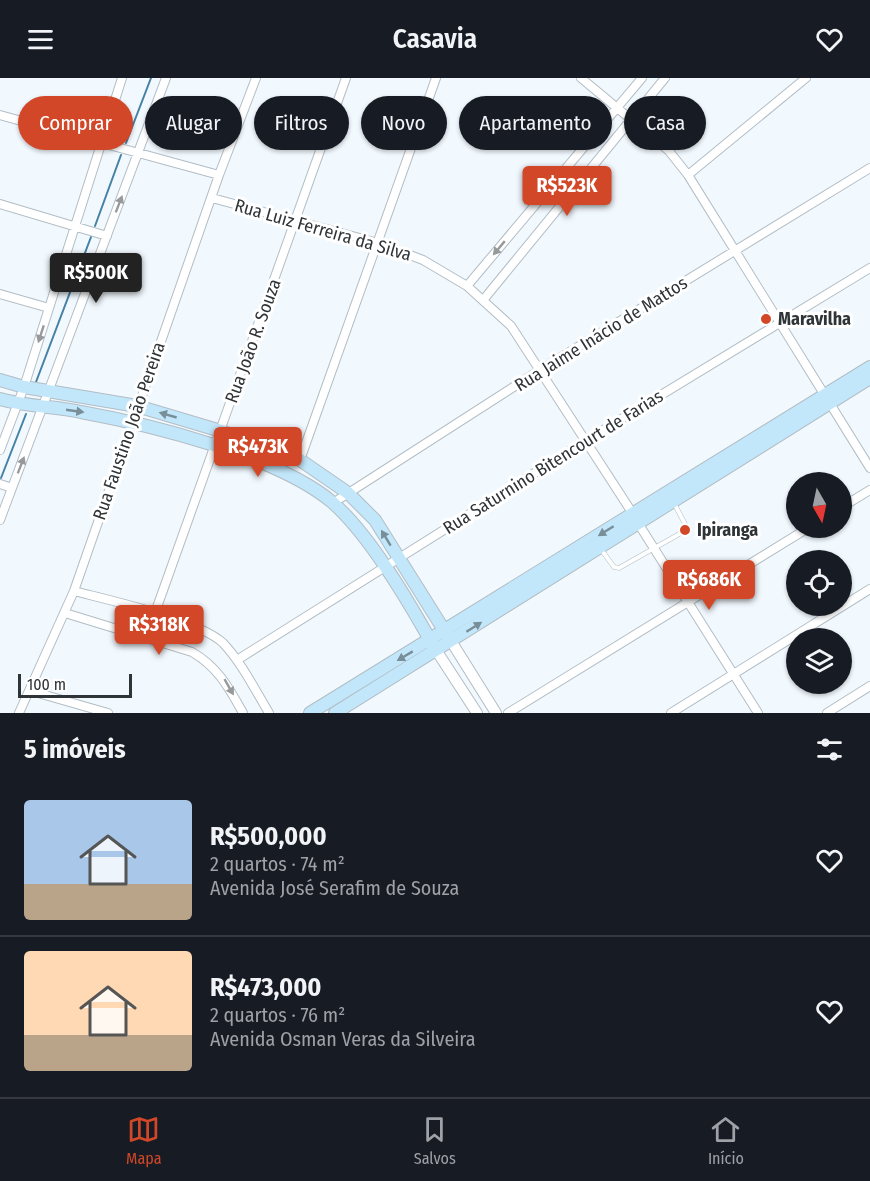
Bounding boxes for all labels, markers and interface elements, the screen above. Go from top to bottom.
icon: menu [24,23,57,56]
text: Casavia [393,23,477,55]
icon: heart [813,23,846,56]
chip: Comprar [18,96,133,150]
chip: Alugar [145,96,242,150]
chip: Filtros [254,96,349,150]
chip: Novo [361,96,447,150]
chip: Apartamento [459,96,612,150]
chip: Casa [624,96,706,150]
pin: R$523K [518,166,616,217]
text: R$523K [537,173,597,197]
street label: Rua Luiz Ferreira da Silva [232,194,414,266]
one-way arrow [115,195,125,213]
one-way arrow [492,240,505,256]
pin: R$500K [47,253,145,304]
text: R$500K [64,260,128,284]
street label: Rua Jaime Inácio de Mattos [511,272,692,396]
street label: Rua João R. Souza [220,276,286,406]
place label: Maravilha [778,308,851,330]
marker: Maravilha [759,312,773,326]
one-way arrow [36,325,45,343]
street label: Rua Faustino João Pereira [88,339,170,523]
street label: Rua Saturnino Bitencourt de Farias [439,385,667,539]
one-way arrow [66,407,85,416]
one-way arrow [159,410,177,419]
pin: R$473K [209,427,307,478]
text: R$473K [228,434,288,458]
one-way arrow [17,456,26,474]
north arrow [786,472,852,538]
map controls [786,472,852,694]
place label: Ipiranga [697,519,758,541]
marker: Ipiranga [678,523,692,537]
one-way arrow [598,525,614,536]
one-way arrow [381,530,392,546]
button: locate [786,550,852,616]
pin: R$686K [660,560,758,611]
text: R$686K [677,567,741,591]
pin: R$318K [110,605,208,656]
text: R$318K [129,612,189,636]
one-way arrow [466,621,482,632]
button: layers [786,628,852,694]
one-way arrow [396,651,413,661]
scale bar [18,671,132,698]
text: 100 m [27,675,66,694]
one-way arrow [223,679,234,695]
icon: filters [813,733,846,766]
text: 5 imóveis [24,734,126,765]
text: R$500,000 [210,821,327,852]
icon: home [72,824,144,896]
icon: heart [813,844,846,877]
text: 2 quartos · 74 m² [210,852,345,876]
text: Avenida José Serafim de Souza [210,876,459,900]
text: R$473,000 [210,972,322,1003]
icon: home [72,975,144,1047]
icon: heart [813,995,846,1028]
text: 2 quartos · 76 m² [210,1003,345,1027]
text: Avenida Osman Veras da Silveira [210,1027,476,1051]
tab: Mapa [126,1113,162,1168]
tab: Salvos [414,1113,456,1168]
tab: Início [708,1113,744,1168]

